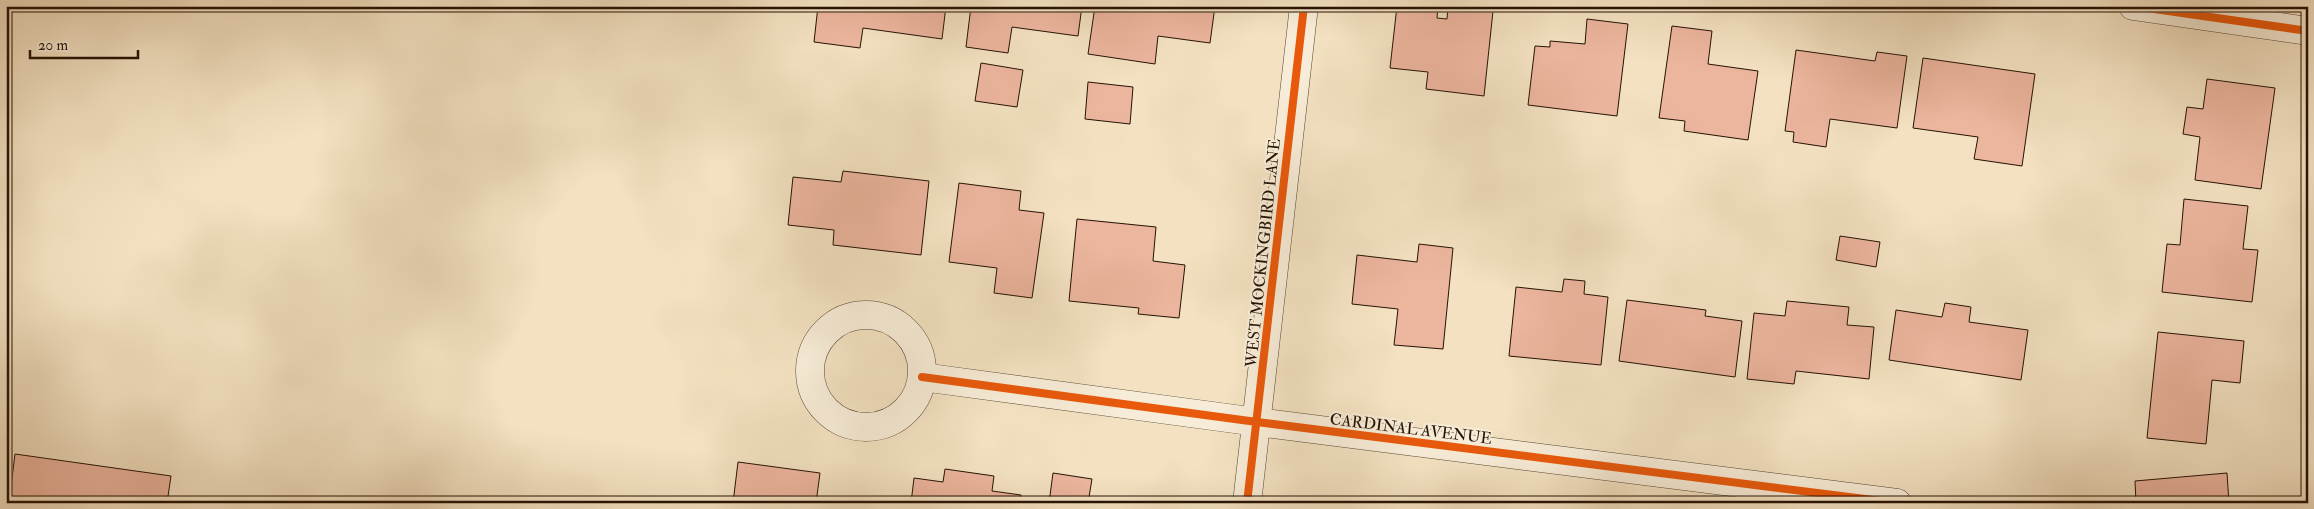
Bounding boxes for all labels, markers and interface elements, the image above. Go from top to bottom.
scale bar [30,28,138,60]
text: 20 m [38,36,68,55]
street label: WEST MOCKINGBIRD LANE [1241,138,1285,369]
street label: CARDINAL AVENUE [1329,409,1493,449]

